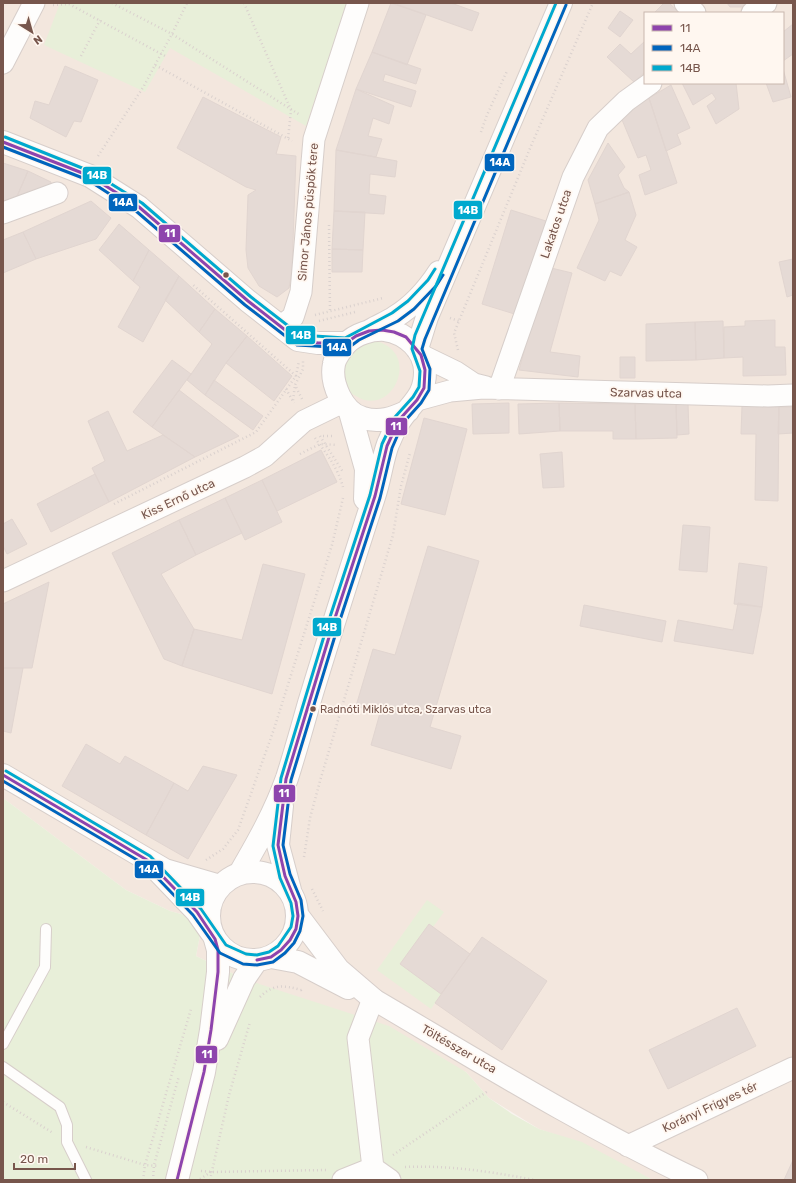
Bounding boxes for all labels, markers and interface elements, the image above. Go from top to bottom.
north arrow [12,12,52,52]
legend [644,12,784,84]
text: 11 [680,21,690,35]
text: N [31,32,45,47]
text: 14A [680,41,701,55]
text: 14B [680,61,701,75]
street label: Simor János püspök tere [295,142,321,282]
line badge: 14A [484,153,515,172]
text: 14A [490,156,511,169]
line badge: 14B [82,166,112,185]
text: 14B [87,169,108,182]
street label: Lakatos utca [538,188,574,260]
line badge: 14A [108,193,138,212]
text: 14A [113,196,134,209]
line badge: 14B [453,200,483,220]
text: 14B [458,204,479,217]
line badge: 11 [158,224,181,243]
text: 11 [165,227,175,240]
unlabelled marker [221,270,231,280]
line badge: 14B [285,325,316,345]
text: 14B [291,329,312,342]
line badge: 14A [322,338,352,357]
text: 14A [327,341,348,354]
street label: Szarvas utca [610,385,682,401]
line badge: 11 [385,417,408,436]
text: 11 [391,420,401,433]
street label: Kiss Ernő utca [139,476,217,522]
line badge: 14B [312,617,342,637]
text: 14B [317,621,338,634]
place label: Radnóti Miklós utca, Szarvas utca [320,703,491,716]
marker: Radnóti Miklós utca, Szarvas utca [308,704,318,714]
line badge: 11 [273,784,296,803]
text: 11 [279,787,289,800]
line badge: 14A [134,860,164,879]
text: 14A [139,863,160,876]
line badge: 14B [175,888,205,907]
text: 14B [180,891,201,904]
street label: Töltésszer utca [419,1022,499,1076]
line badge: 11 [195,1045,218,1064]
text: 11 [202,1048,212,1061]
street label: Korányi Frigyes tér [660,1079,760,1135]
scale bar [14,1145,75,1171]
text: 20 m [20,1152,48,1166]

